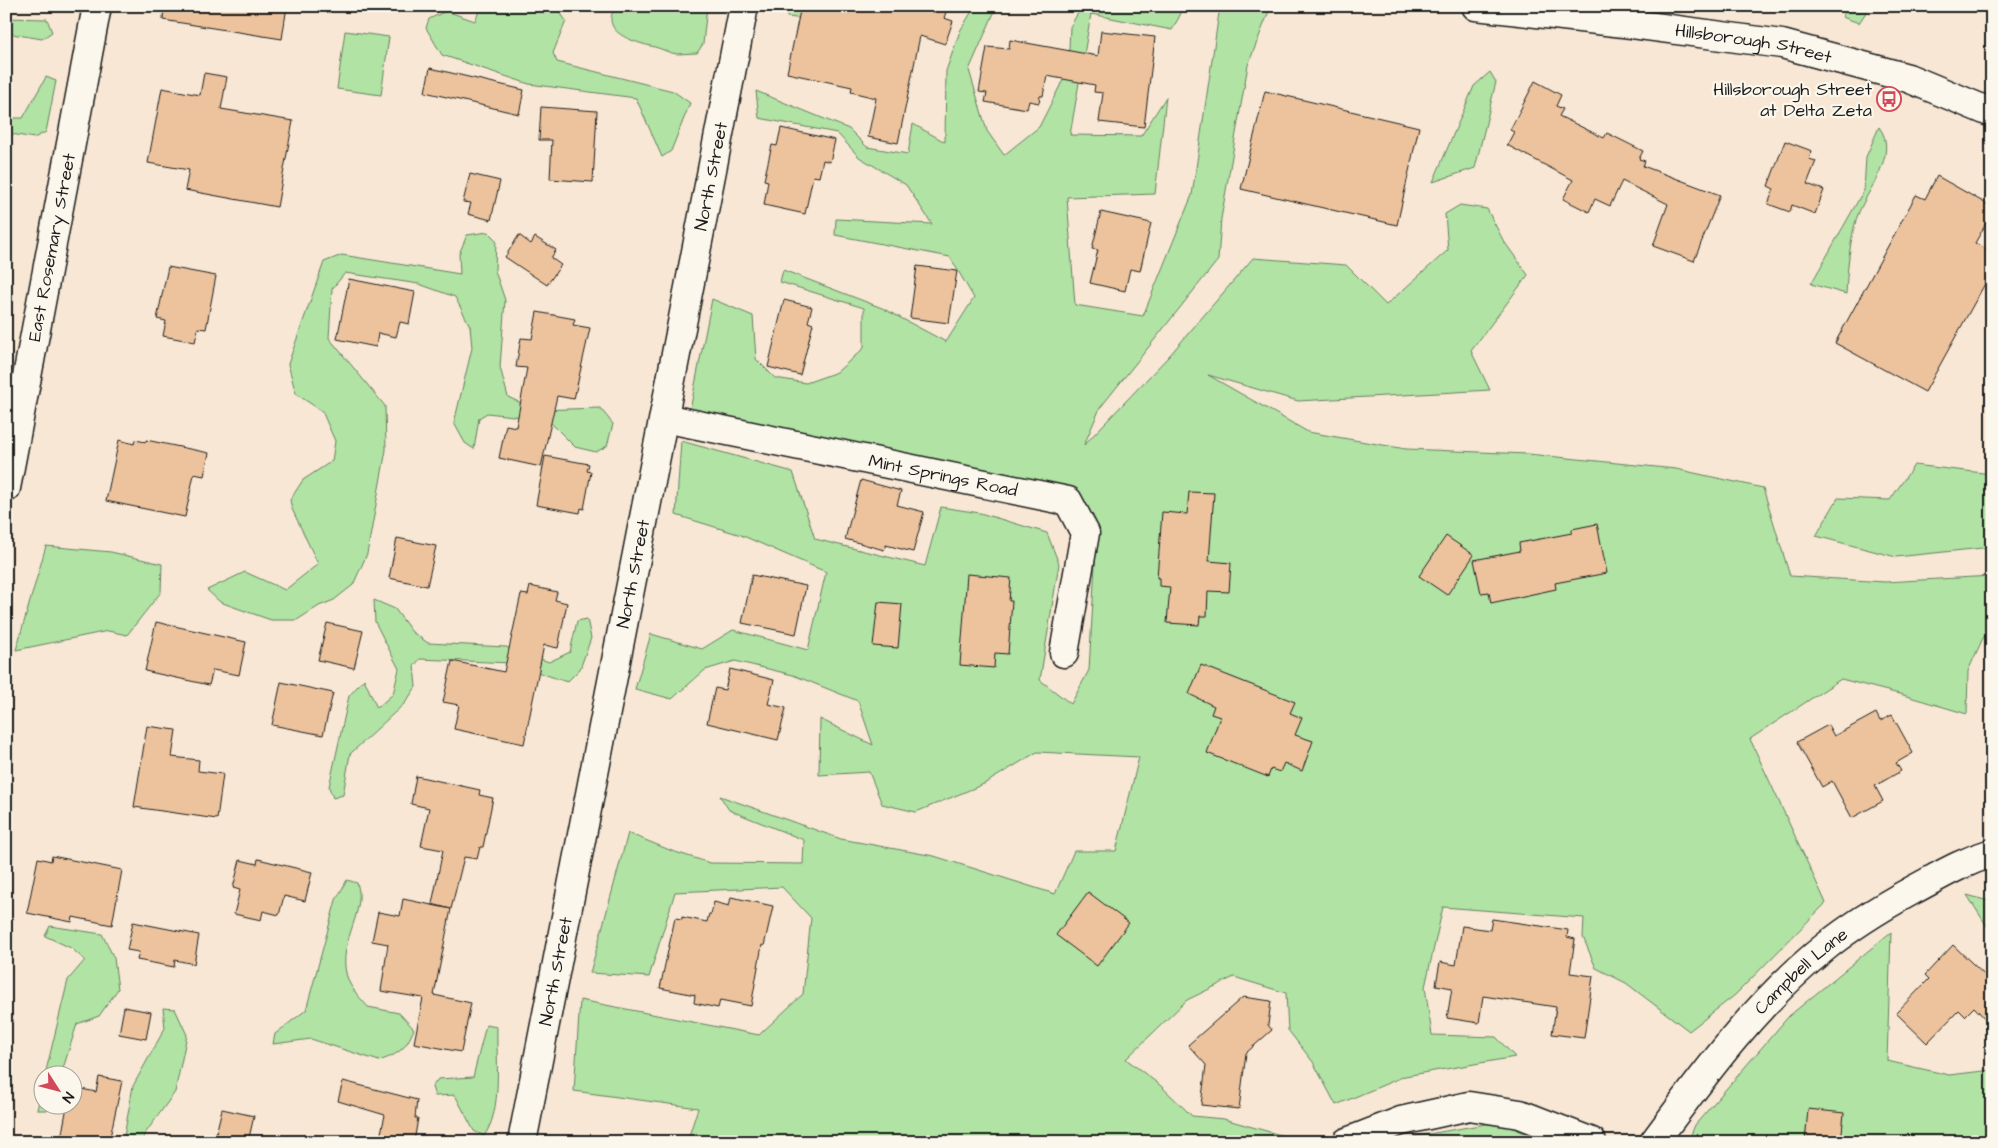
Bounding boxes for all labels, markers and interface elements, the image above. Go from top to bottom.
street label: Hillsborough Street [1674,17,1835,70]
place label: Hillsborough Street at Delta Zeta [1713,77,1873,123]
bus stop icon: Hillsborough Street at Delta Zeta [1876,86,1902,112]
street label: North Street [688,119,734,233]
street label: East Rosemary Street [21,150,82,343]
street label: Mint Springs Road [867,448,1020,503]
street label: North Street [610,516,656,630]
street label: North Street [533,914,578,1028]
street label: Campbell Lane [1748,921,1853,1020]
north arrow [32,1066,82,1116]
text: N [57,1088,78,1107]

